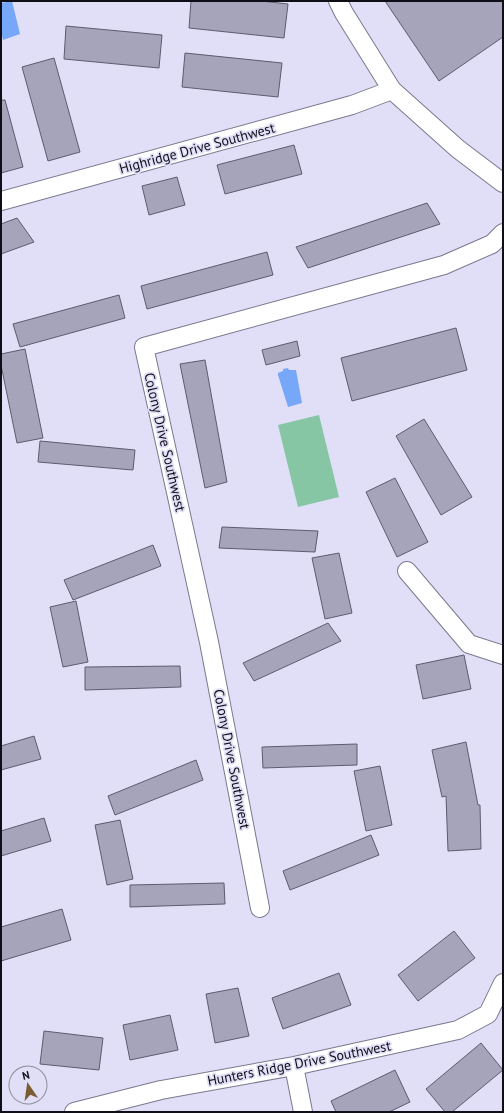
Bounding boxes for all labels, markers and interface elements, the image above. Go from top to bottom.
street label: Highridge Drive Southwest [117,118,277,177]
street label: Colony Drive Southwest [140,371,190,513]
street label: Colony Drive Southwest [210,688,254,831]
street label: Hunters Ridge Drive Southwest [206,1036,393,1090]
north arrow [8,1065,48,1105]
text: N [21,1068,31,1083]

